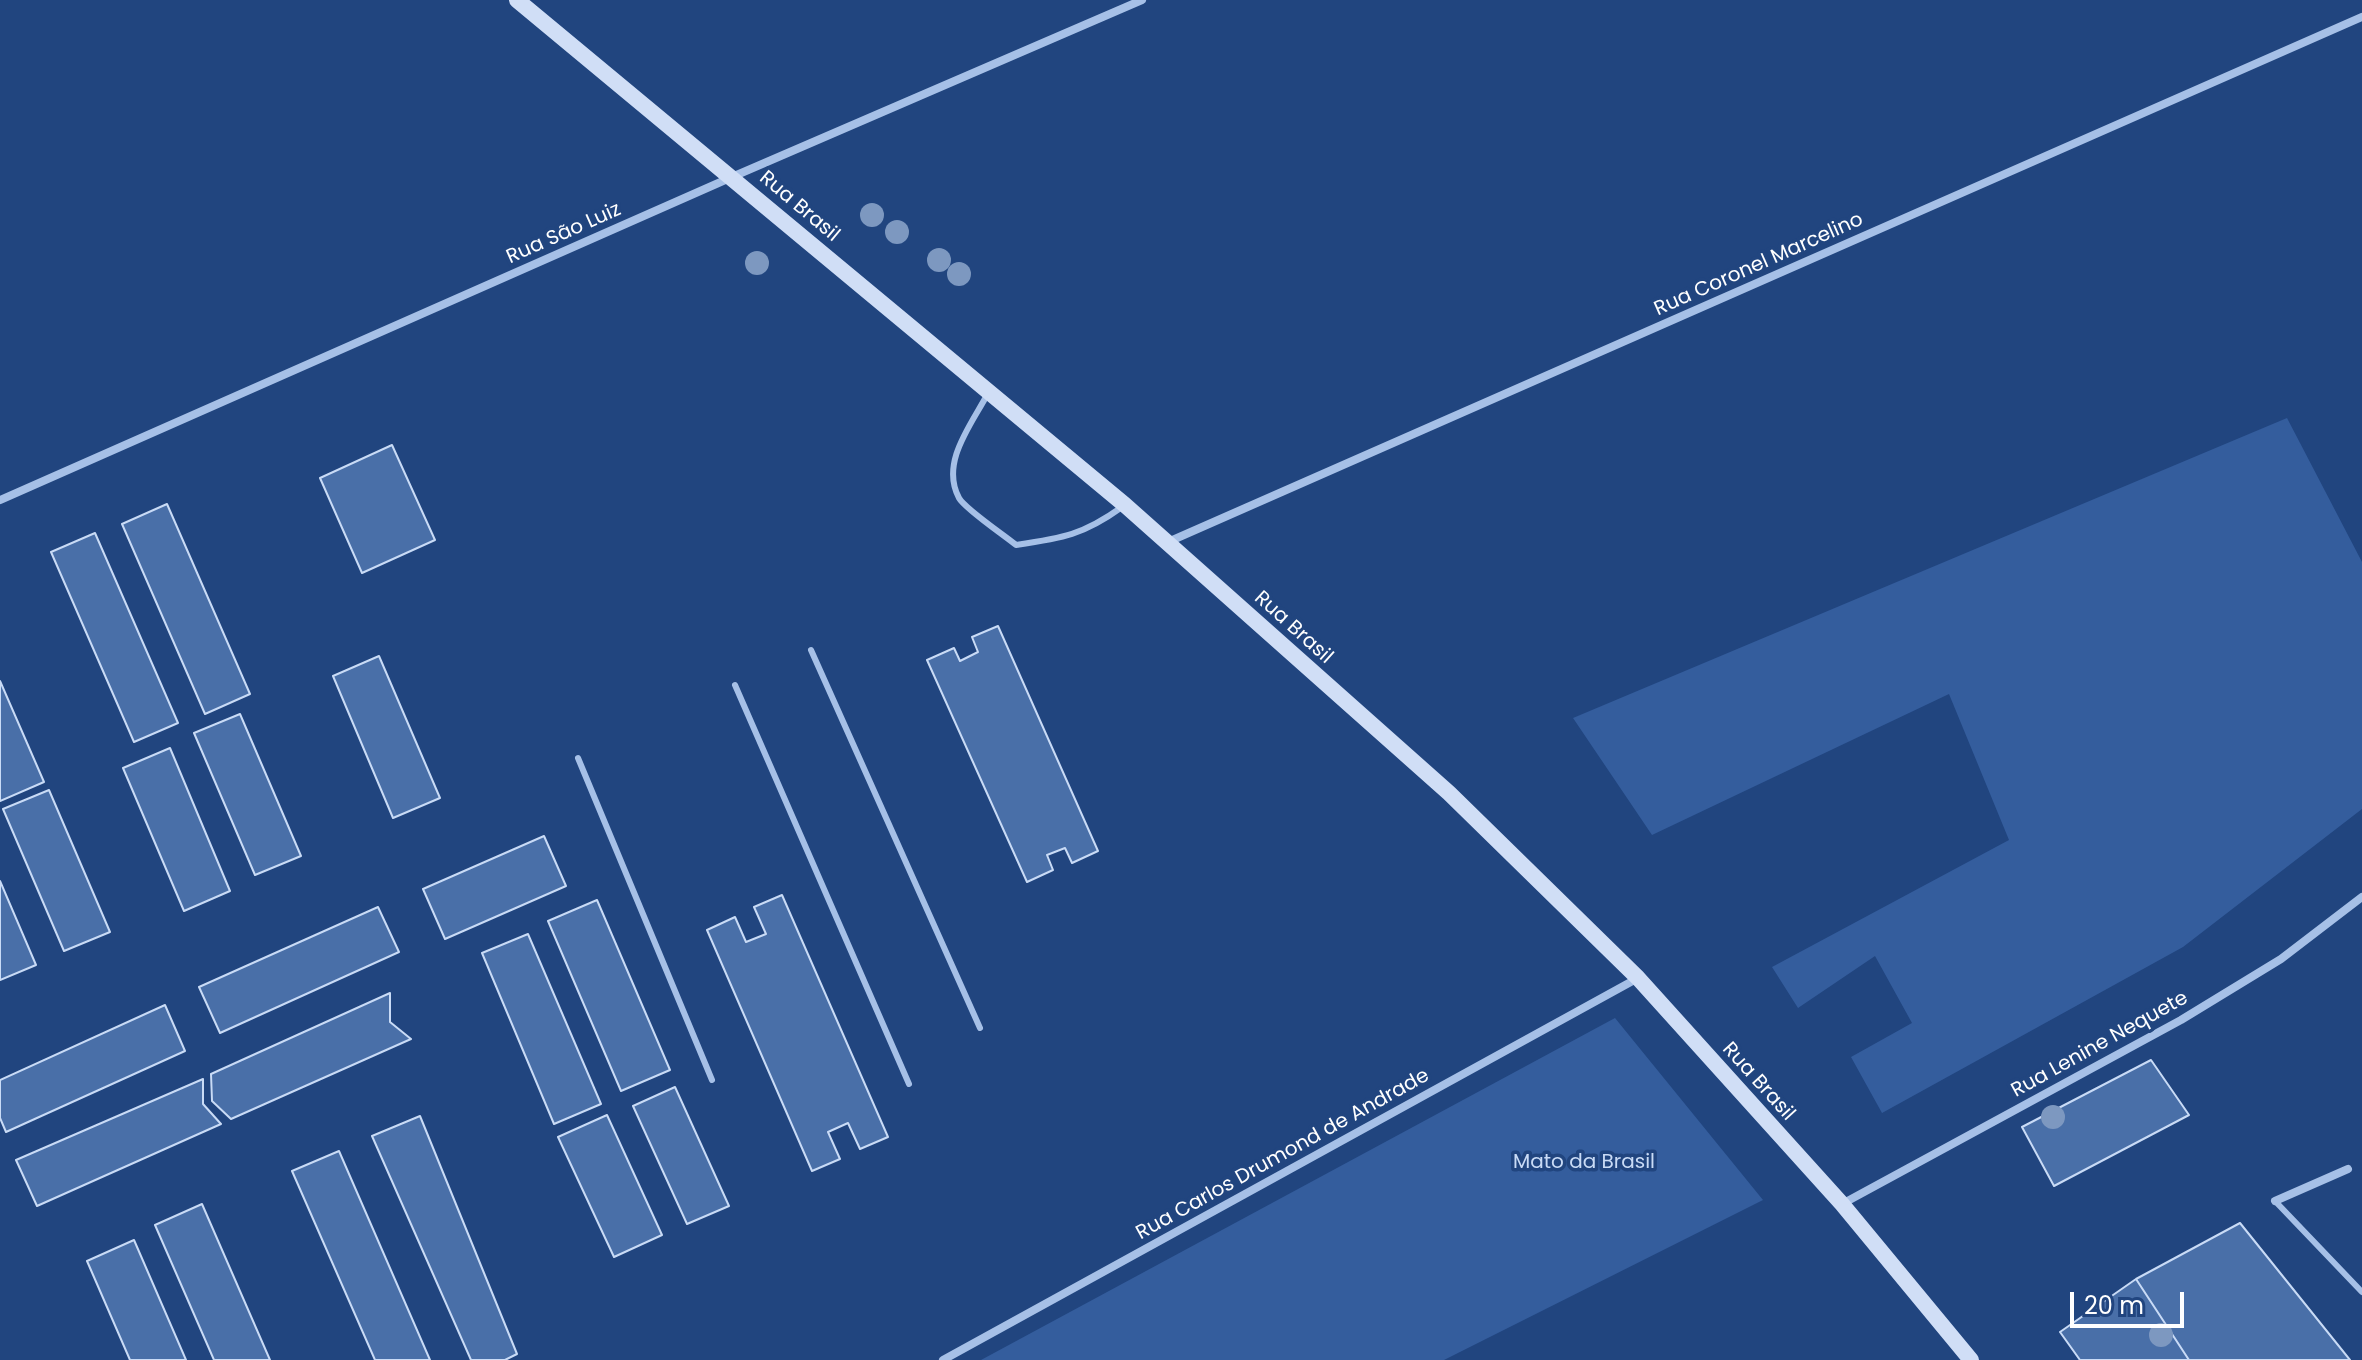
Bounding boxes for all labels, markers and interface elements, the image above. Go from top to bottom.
street label: Rua Brasil [754,167,844,247]
street label: Rua São Luiz [503,198,625,270]
street label: Rua Coronel Marcelino [1651,208,1867,322]
street label: Rua Brasil [1249,587,1337,669]
street label: Rua Lenine Nequete [2008,987,2192,1103]
street label: Rua Brasil [1717,1038,1799,1126]
street label: Rua Carlos Drumond de Andrade [1132,1064,1434,1246]
park label: Mato da Brasil [1513,1151,1655,1175]
scale bar [2074,1276,2188,1326]
text: 20 m [2084,1289,2144,1322]

